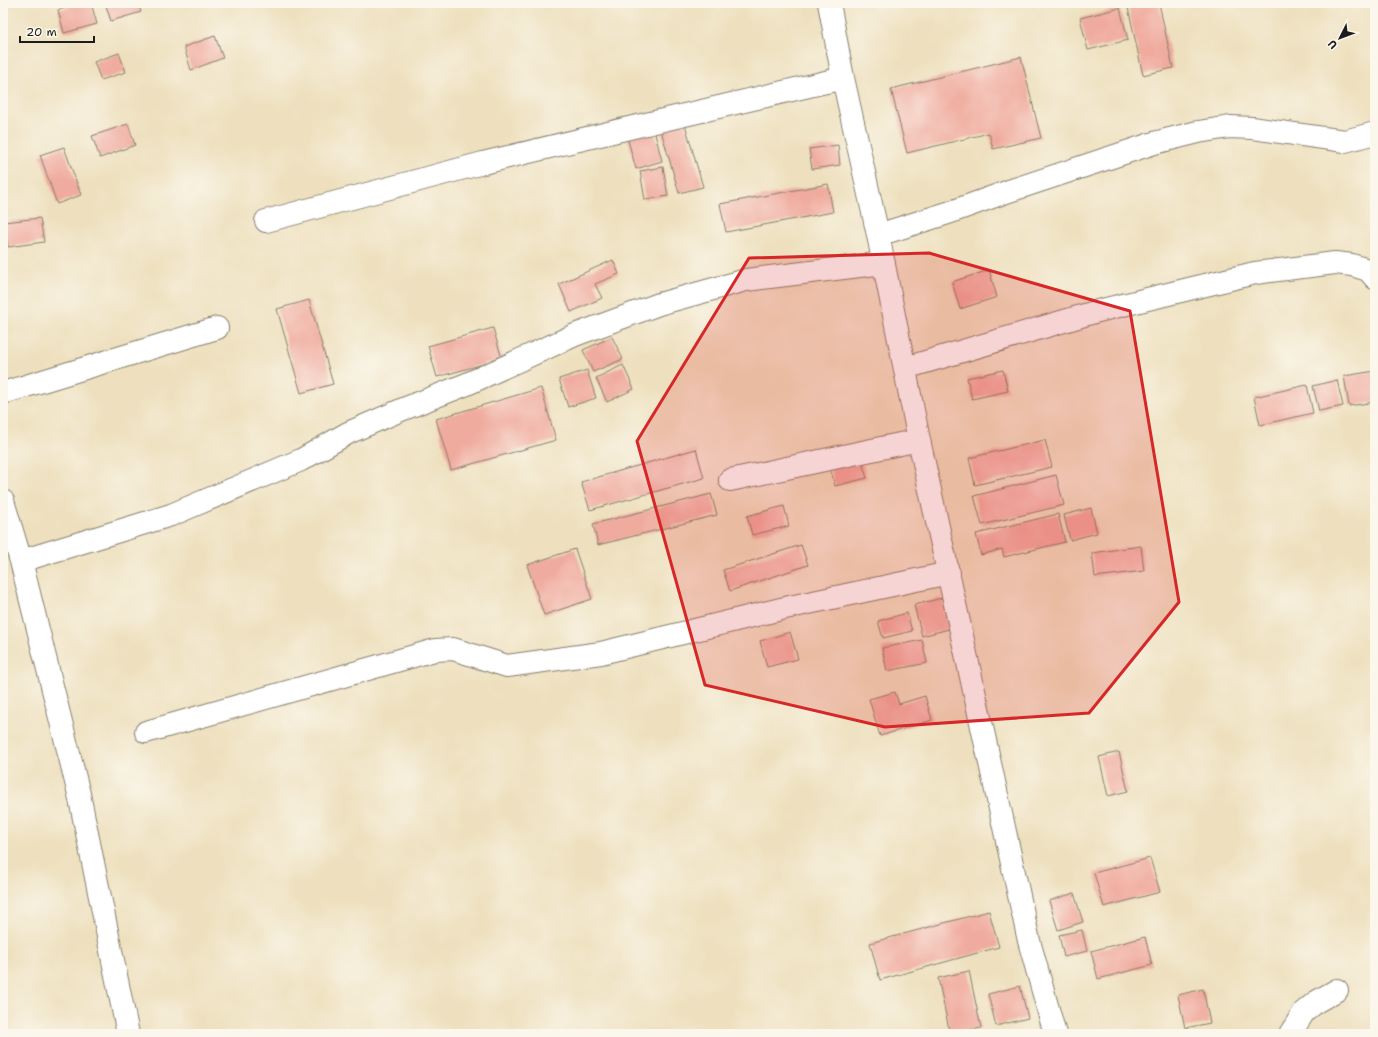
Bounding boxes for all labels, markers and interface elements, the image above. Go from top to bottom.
scale bar [20,18,94,44]
north arrow [1320,18,1360,58]
text: 20 m [26,24,57,40]
text: U [1325,37,1341,52]

